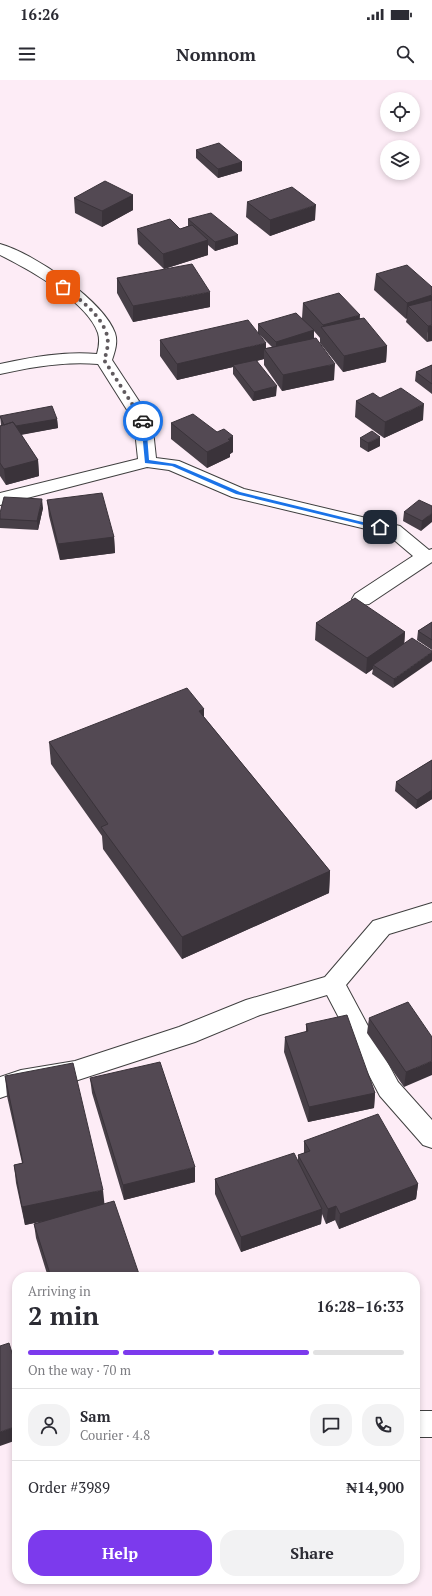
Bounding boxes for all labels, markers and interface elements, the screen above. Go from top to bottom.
text: 16:26 [20,4,59,24]
text: Nomnom [176,42,256,66]
icon: menu [16,43,38,65]
icon: search [394,43,416,65]
map controls [380,92,420,180]
button: locate [380,92,420,132]
button: layers [380,140,420,180]
pin [46,270,80,304]
icon: bag [52,276,74,298]
courier [123,401,163,441]
icon: car [132,410,154,432]
pin [363,510,397,544]
icon: home [369,516,391,538]
text: Arriving in [28,1282,91,1300]
text: 16:28–16:33 [317,1296,404,1316]
text: 2 min [28,1298,99,1332]
text: On the way · 70 m [28,1361,131,1379]
button: person [28,1404,70,1446]
button: chat [310,1404,352,1446]
button: phone [362,1404,404,1446]
text: Sam [80,1406,111,1426]
text: Courier · 4.8 [80,1426,150,1444]
text: Order #3989 [28,1477,110,1497]
text: ₦14,900 [346,1477,404,1497]
button: Help [28,1530,212,1576]
button: Share [220,1530,404,1576]

